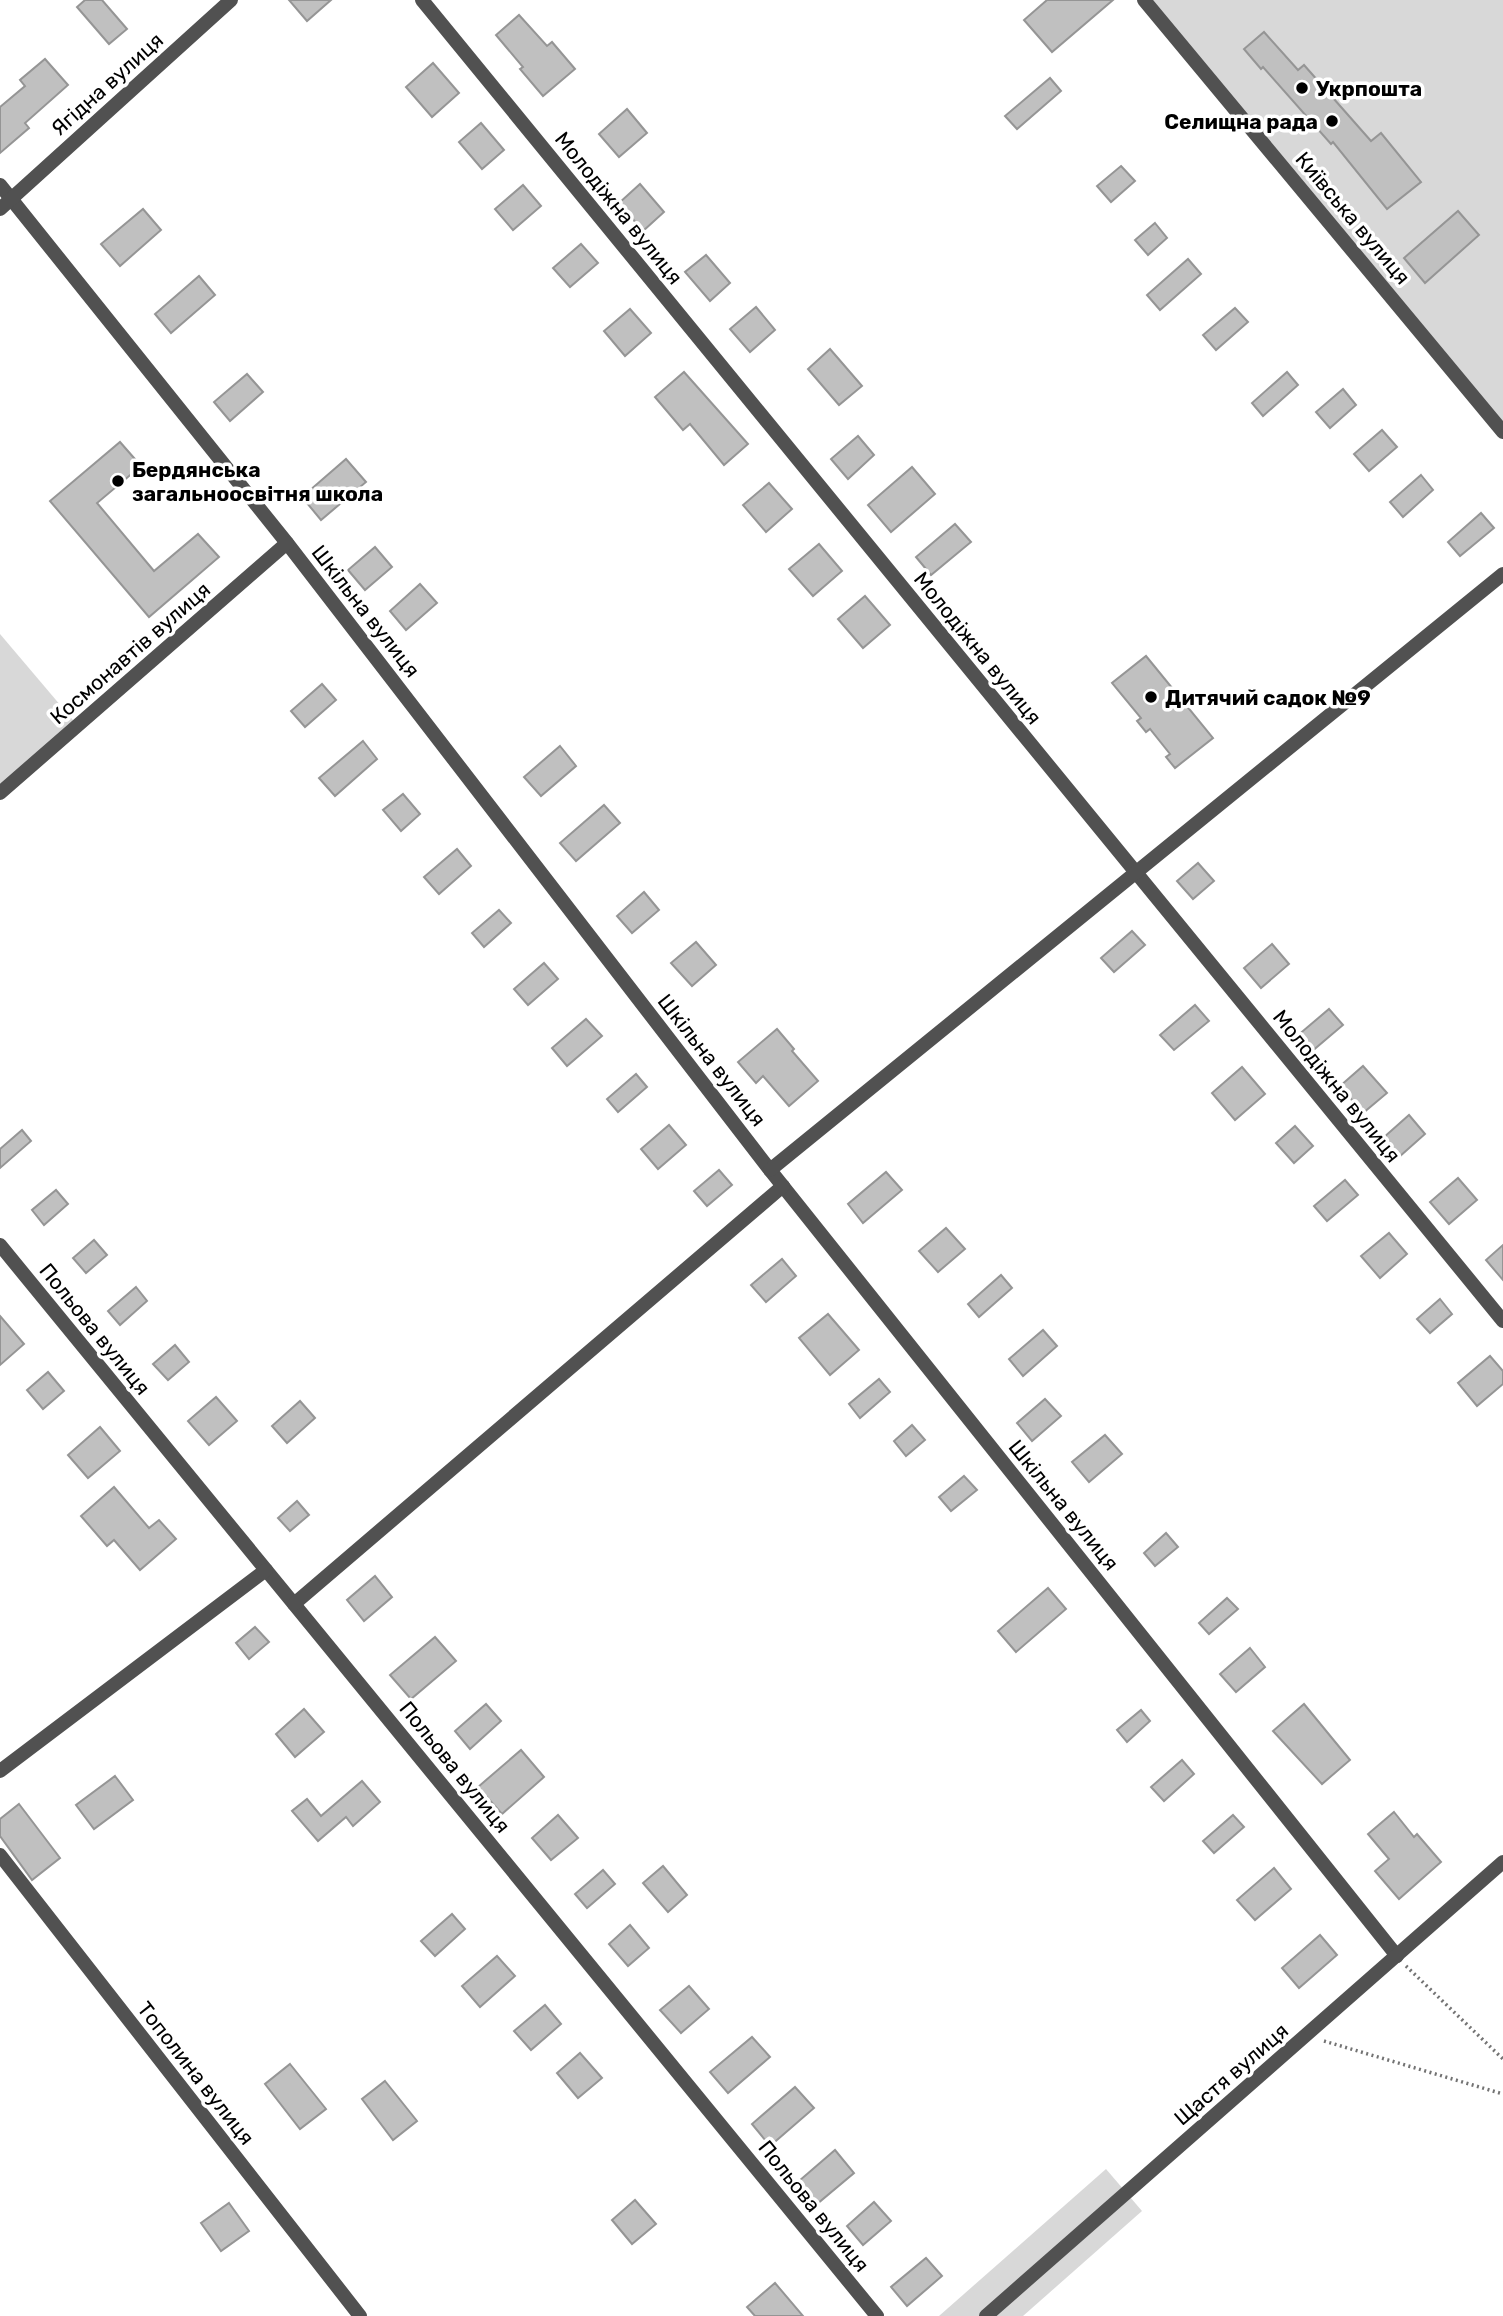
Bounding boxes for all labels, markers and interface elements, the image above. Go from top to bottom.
street label: Ягідна вулиця [46,27,168,141]
place label: Укрпошта [1316,76,1422,101]
marker: Укрпошта [1294,80,1310,96]
place label: Селищна рада [1164,109,1318,134]
marker: Селищна рада [1324,113,1340,129]
street label: Молодіжна вулиця [550,127,688,289]
street label: Київська вулиця [1290,147,1416,289]
place label: Бердянська загальноосвітня школа [132,457,383,506]
marker: Бердянська загальноосвітня школа [110,473,126,489]
street label: Шкільна вулиця [307,540,425,682]
street label: Молодіжна вулиця [909,567,1047,729]
street label: Космонавтів вулиця [45,577,215,729]
place label: Дитячий садок №9 [1165,685,1371,710]
marker: Дитячий садок №9 [1143,689,1159,705]
street label: Шкільна вулиця [653,989,771,1131]
street label: Молодіжна вулиця [1268,1005,1406,1167]
street label: Польова вулиця [34,1258,156,1400]
street label: Шкільна вулиця [1004,1435,1124,1575]
street label: Польова вулиця [394,1696,516,1838]
street label: Тополина вулиця [132,1996,260,2150]
street label: Щастя вулиця [1169,2018,1293,2130]
street label: Польова вулиця [753,2135,875,2277]

